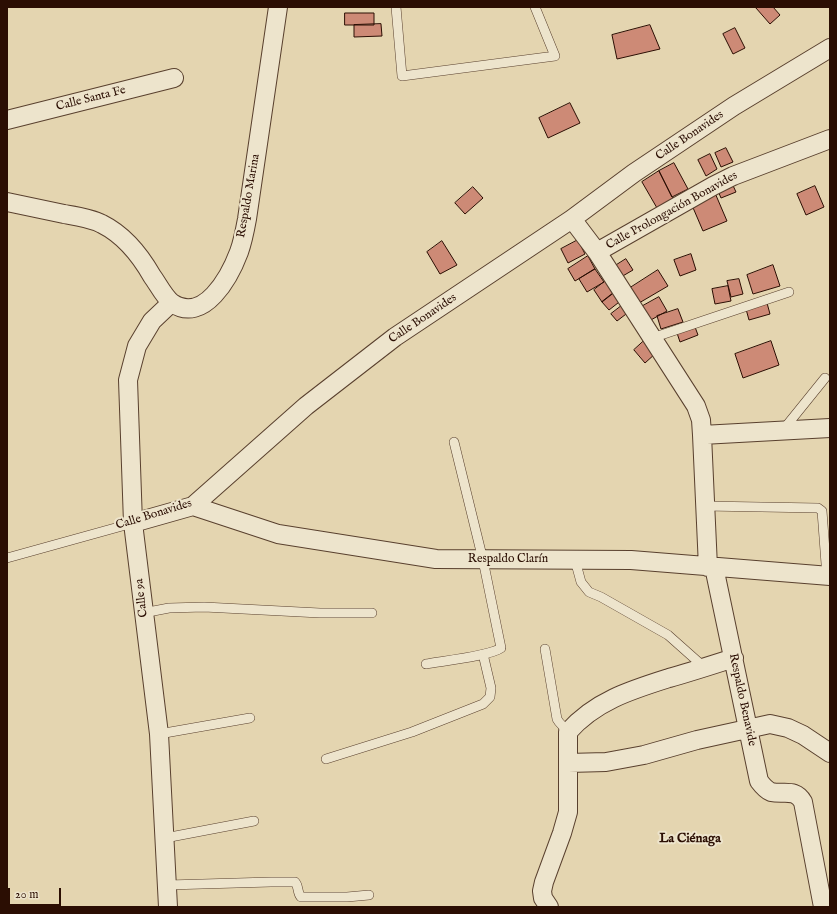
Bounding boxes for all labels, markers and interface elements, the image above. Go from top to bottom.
street label: Calle Santa Fe [55,83,127,115]
street label: Calle Bonavides [653,108,727,164]
street label: Respaldo Marina [235,153,263,239]
street label: Calle Prolongación Bonavides [604,169,740,253]
street label: Calle Bonavides [386,291,460,347]
street label: Calle Bonavides [114,497,194,533]
street label: Respaldo Clarín [468,553,548,567]
street label: Calle 9a [132,578,152,618]
street label: Respaldo Benavide [725,652,759,748]
district label: La Ciénaga [659,831,721,847]
scale bar [10,880,63,906]
text: 20 m [15,887,38,902]

